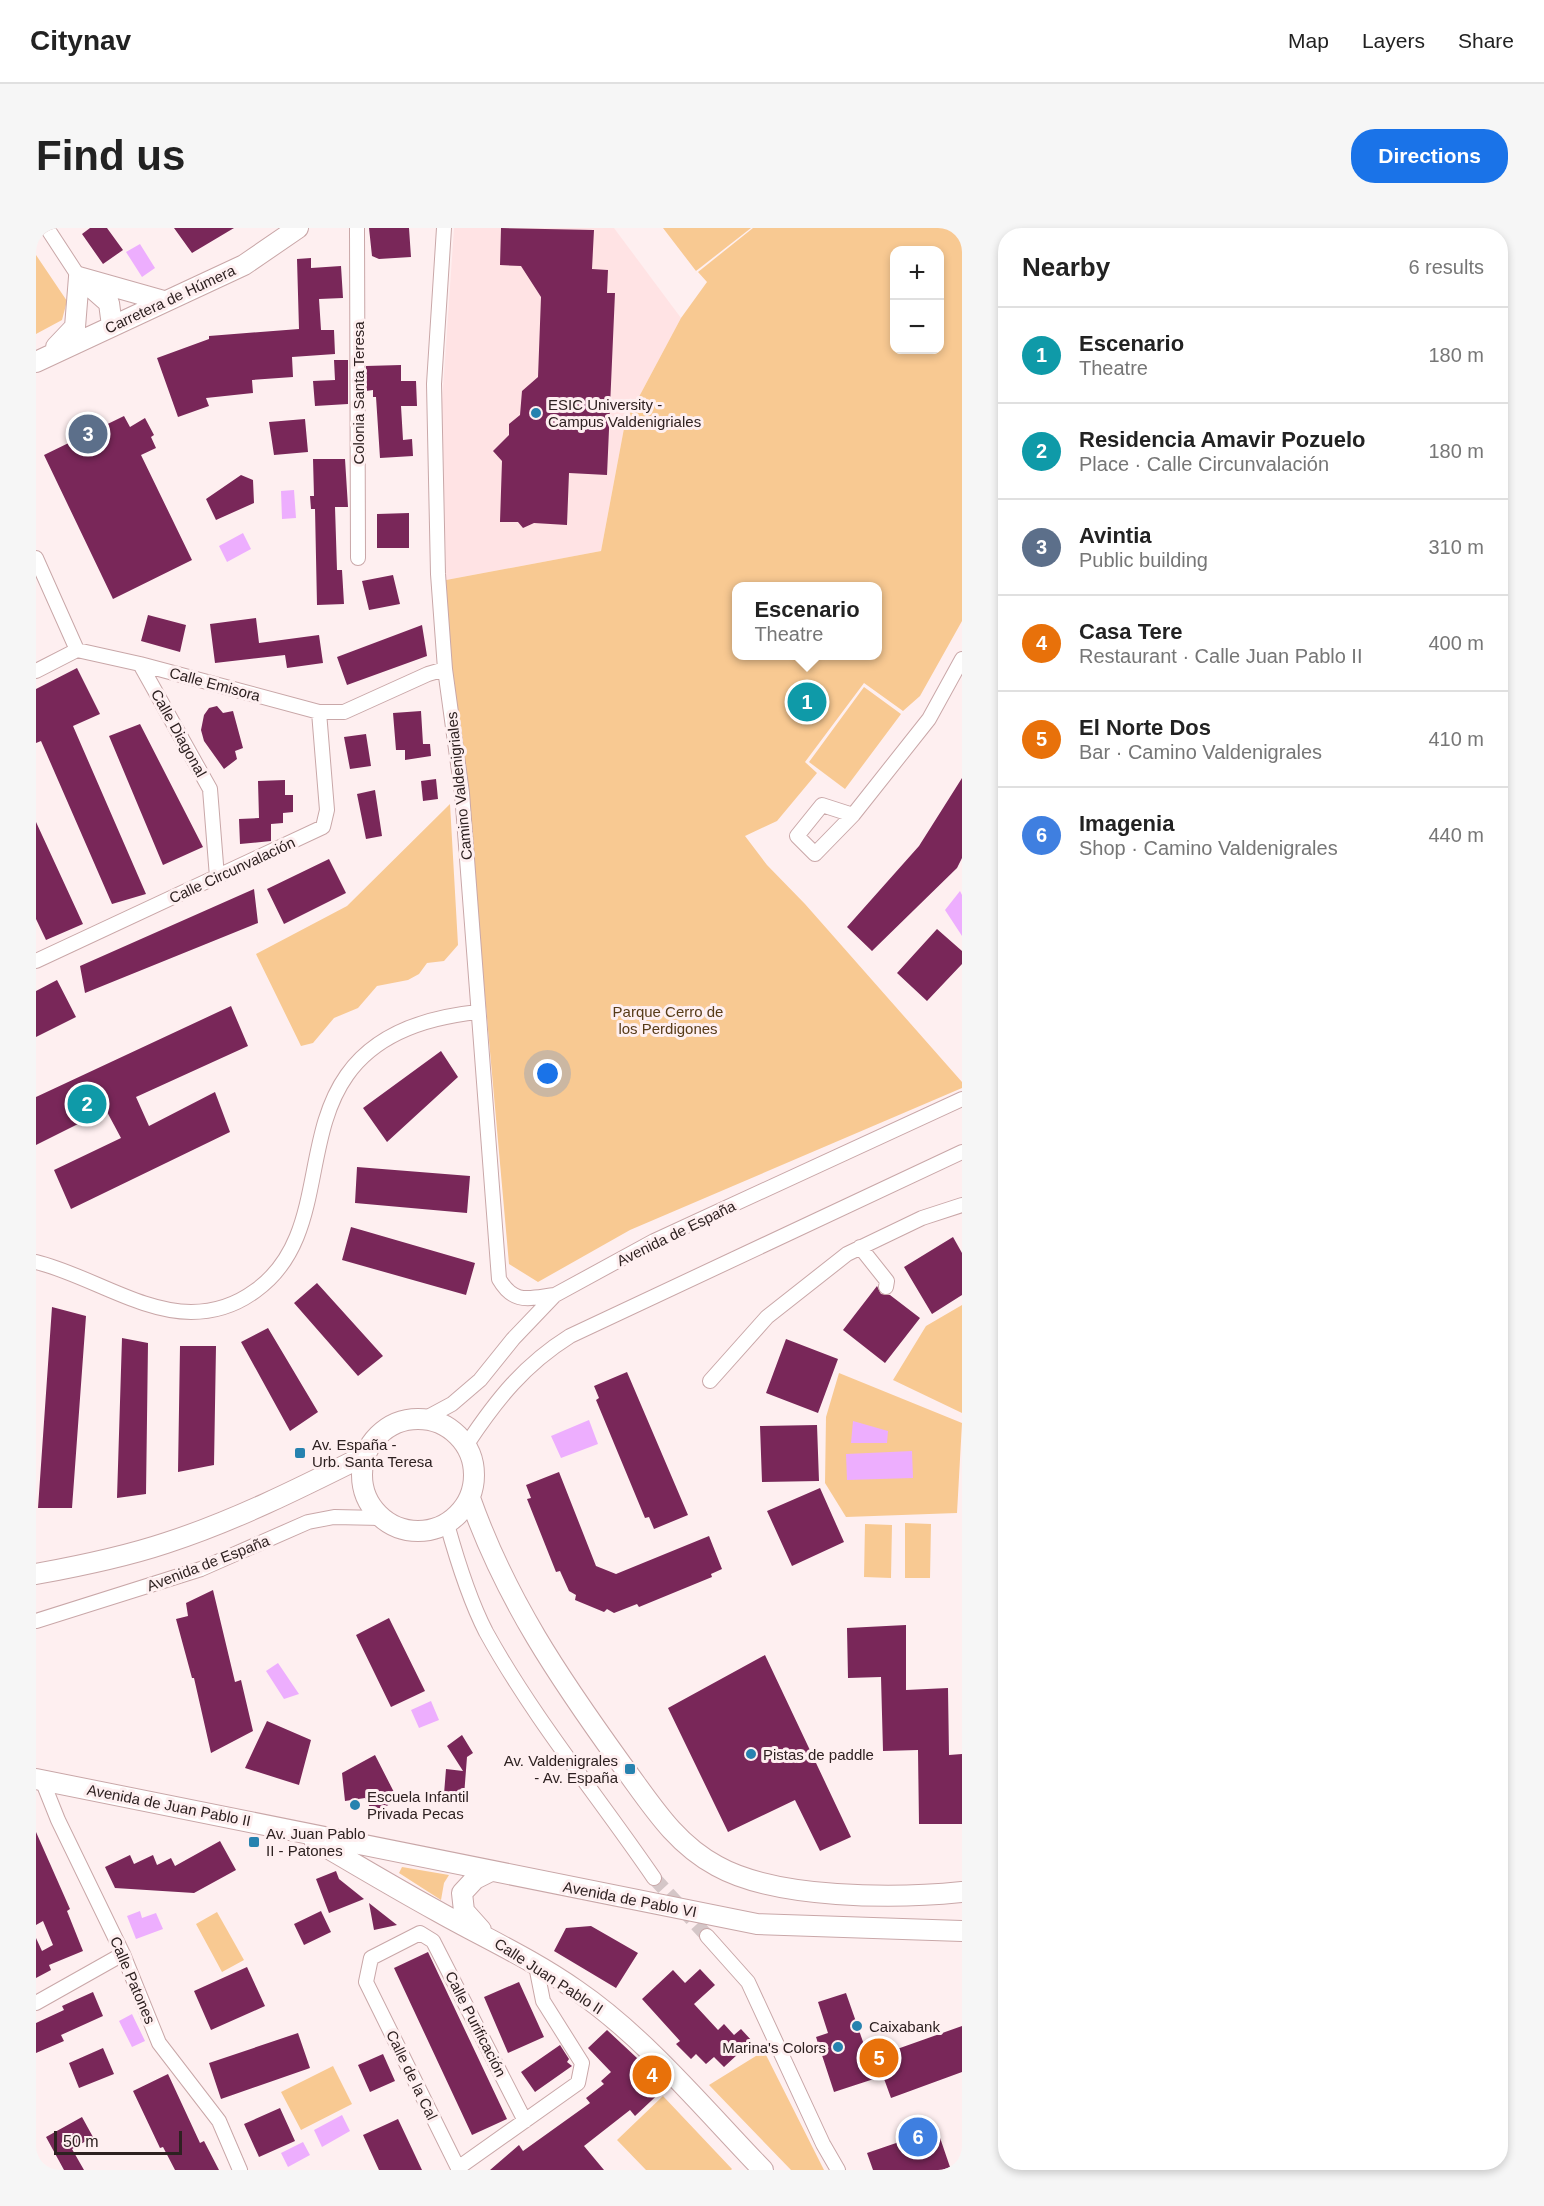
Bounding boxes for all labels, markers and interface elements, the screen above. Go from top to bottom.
text: Citynav [30,25,131,56]
text: Map [1288,29,1329,52]
text: Layers [1362,29,1425,52]
text: Share [1458,29,1514,52]
button: Directions [1351,129,1508,183]
text: Find us [36,132,185,179]
map controls [890,246,944,354]
button: + [890,246,944,300]
text: Nearby [1022,252,1110,282]
text: 6 results [1408,256,1484,278]
street label: Carretera de Húmera [102,261,238,337]
button: − [890,300,944,354]
street label: Colonia Santa Teresa [350,321,367,465]
text: Escenario [1079,331,1184,356]
text: 1 [1036,344,1047,366]
text: 180 m [1428,344,1484,366]
text: Theatre [1079,357,1148,379]
place label: ESIC University - Campus Valdenigriales [548,396,701,430]
marker: ESIC University - Campus Valdenigriales [529,406,543,420]
pin: 3 [68,412,108,456]
text: Residencia Amavir Pozuelo [1079,427,1366,452]
text: 2 [1036,440,1047,462]
text: 180 m [1428,440,1484,462]
text: Place · Calle Circunvalación [1079,453,1329,475]
text: Avintia [1079,523,1152,548]
text: 3 [1036,536,1047,558]
text: 310 m [1428,536,1484,558]
text: Public building [1079,549,1208,571]
popup [732,582,882,660]
text: Escenario [754,597,860,622]
text: Casa Tere [1079,619,1183,644]
text: Theatre [754,623,823,645]
text: 4 [1036,632,1047,654]
text: 400 m [1428,632,1484,654]
text: Restaurant · Calle Juan Pablo II [1079,645,1363,667]
street label: Calle Emisora [168,664,263,704]
pin: 1 [788,680,826,724]
street label: Calle Diagonal [148,686,210,780]
street label: Camino Valdenigriales [443,711,475,861]
text: El Norte Dos [1079,715,1211,740]
text: 5 [1036,728,1047,750]
text: 410 m [1428,728,1484,750]
text: Bar · Camino Valdenigrales [1079,741,1322,763]
text: Imagenia [1079,811,1174,836]
text: 6 [1036,824,1047,846]
text: 440 m [1428,824,1484,846]
street label: Calle Circunvalación [166,833,298,907]
text: Shop · Camino Valdenigrales [1079,837,1338,859]
park label: Parque Cerro de los Perdigones [613,1003,723,1037]
your location [533,1059,562,1088]
pin: 2 [68,1082,106,1126]
street label: Avenida de España [614,1197,739,1269]
place label: Av. España - Urb. Santa Teresa [312,1436,433,1470]
marker: Av. España - Urb. Santa Teresa [293,1446,307,1460]
street label: Avenida de España [144,1532,272,1594]
place label: Pistas de paddle [763,1746,874,1763]
marker: Pistas de paddle [744,1747,758,1761]
place label: Av. Valdenigrales - Av. España [504,1752,619,1786]
marker: Av. Valdenigrales - Av. España [623,1762,637,1776]
street label: Avenida de Juan Pablo II [86,1781,252,1829]
place label: Escuela Infantil Privada Pecas [367,1788,469,1822]
marker: Escuela Infantil Privada Pecas [348,1798,362,1812]
place label: Av. Juan Pablo II - Patones [266,1825,366,1859]
marker: Av. Juan Pablo II - Patones [247,1835,261,1849]
street label: Avenida de Pablo VI [562,1878,698,1920]
street label: Calle Patones [107,1934,159,2026]
street label: Calle Juan Pablo II [492,1935,606,2017]
street label: Calle Purificación [442,1969,510,2079]
place label: Caixabank [869,2018,940,2035]
marker: Caixabank [850,2019,864,2033]
street label: Calle de la Cal [383,2027,441,2123]
pin: 5 [860,2036,898,2080]
place label: Marina's Colors [722,2039,826,2056]
marker: Marina's Colors [831,2040,845,2054]
pin: 4 [632,2052,672,2098]
pin: 6 [898,2114,938,2160]
scale bar [54,2128,182,2156]
text: 50 m [63,2133,99,2150]

